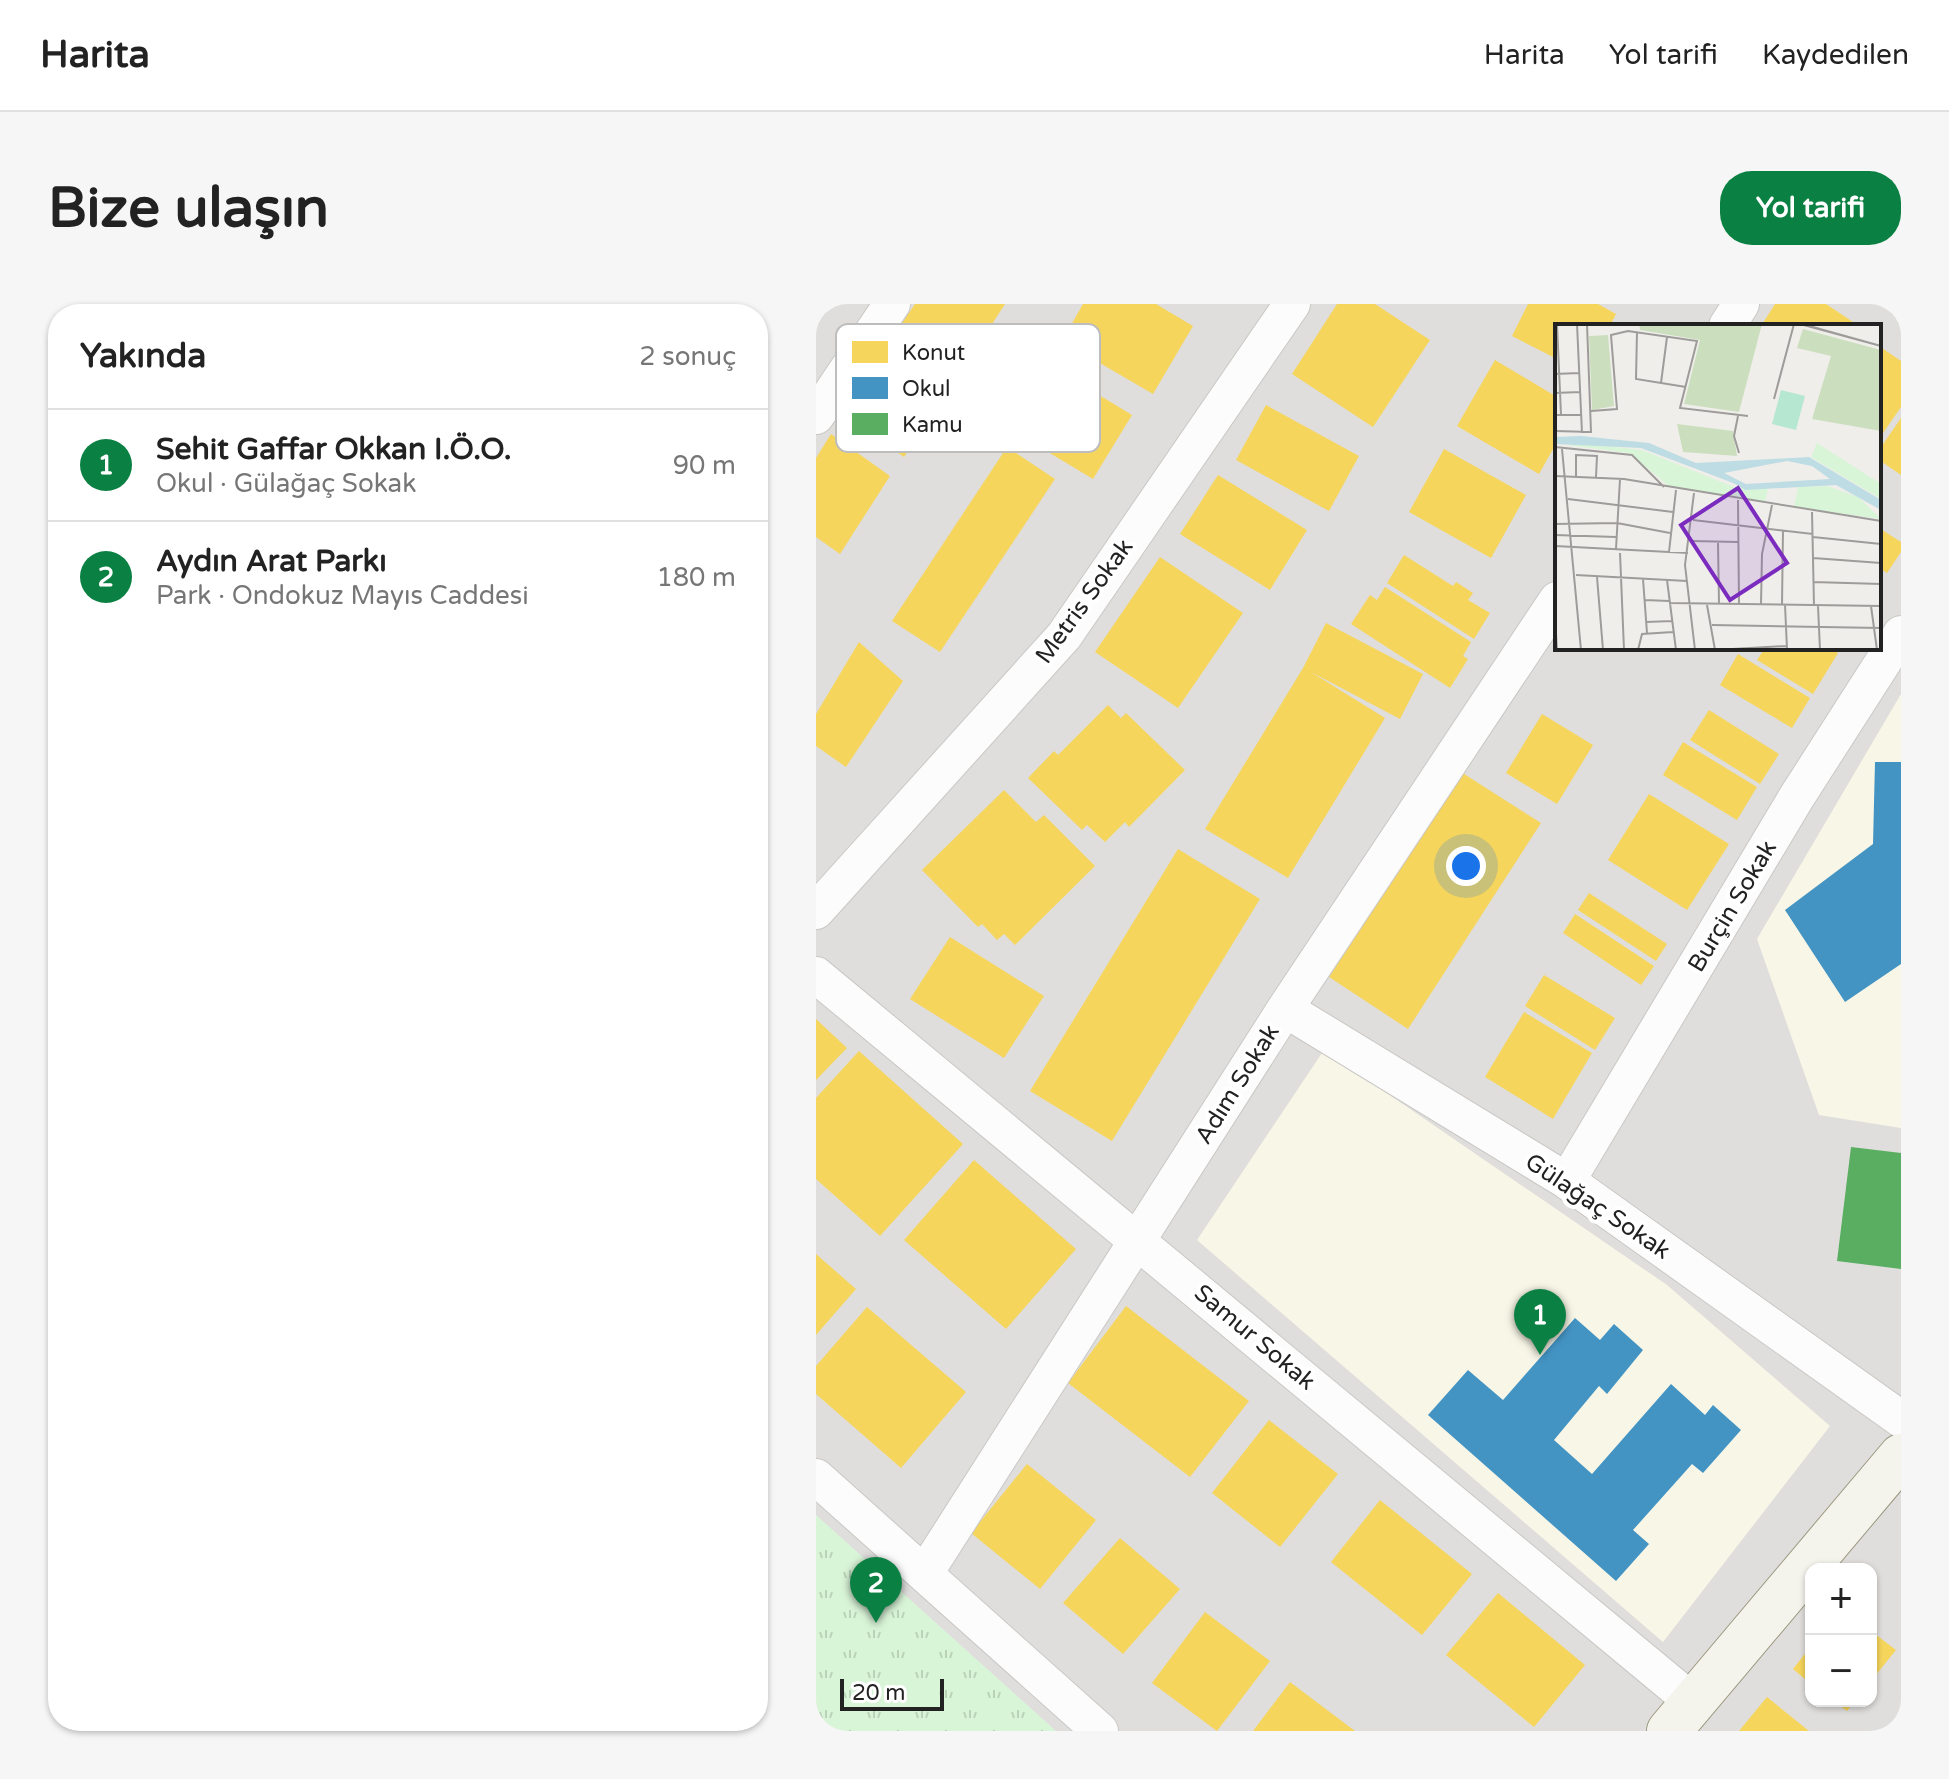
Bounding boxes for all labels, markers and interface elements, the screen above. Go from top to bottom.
text: Harita [40,32,150,78]
text: Harita [1484,38,1565,72]
text: Yol tarifi [1609,38,1718,72]
text: Kaydedilen [1762,38,1909,72]
button: Yol tarifi [1720,171,1901,245]
text: Bize ulaşın [48,175,329,242]
legend [836,324,1100,452]
inset map [1555,324,1881,650]
text: Yakında [80,336,206,377]
text: Konut [902,340,965,366]
text: 2 sonuç [639,341,736,372]
text: Okul [902,376,951,402]
text: Kamu [902,412,963,438]
text: Sehit Gaffar Okkan I.Ö.O. [156,431,512,468]
text: 1 [98,450,114,481]
text: 90 m [673,450,736,481]
text: Okul · Gülağaç Sokak [156,468,416,499]
street label: Metris Sokak [1029,533,1139,669]
text: Aydın Arat Parkı [156,543,387,580]
text: 2 [98,562,114,593]
text: 180 m [656,562,736,593]
text: Park · Ondokuz Mayıs Caddesi [156,580,529,611]
street label: Burçin Sokak [1682,835,1783,977]
your location [1446,846,1486,886]
street label: Adım Sokak [1189,1019,1286,1150]
street label: Gülağaç Sokak [1520,1147,1676,1266]
street label: Samur Sokak [1188,1278,1321,1396]
pin: 1 [1514,1289,1566,1355]
pin: 2 [850,1557,902,1623]
map controls [1805,1563,1877,1707]
button: + [1805,1563,1877,1635]
button: − [1805,1635,1877,1707]
scale bar [840,1675,944,1711]
text: 20 m [852,1680,906,1706]

